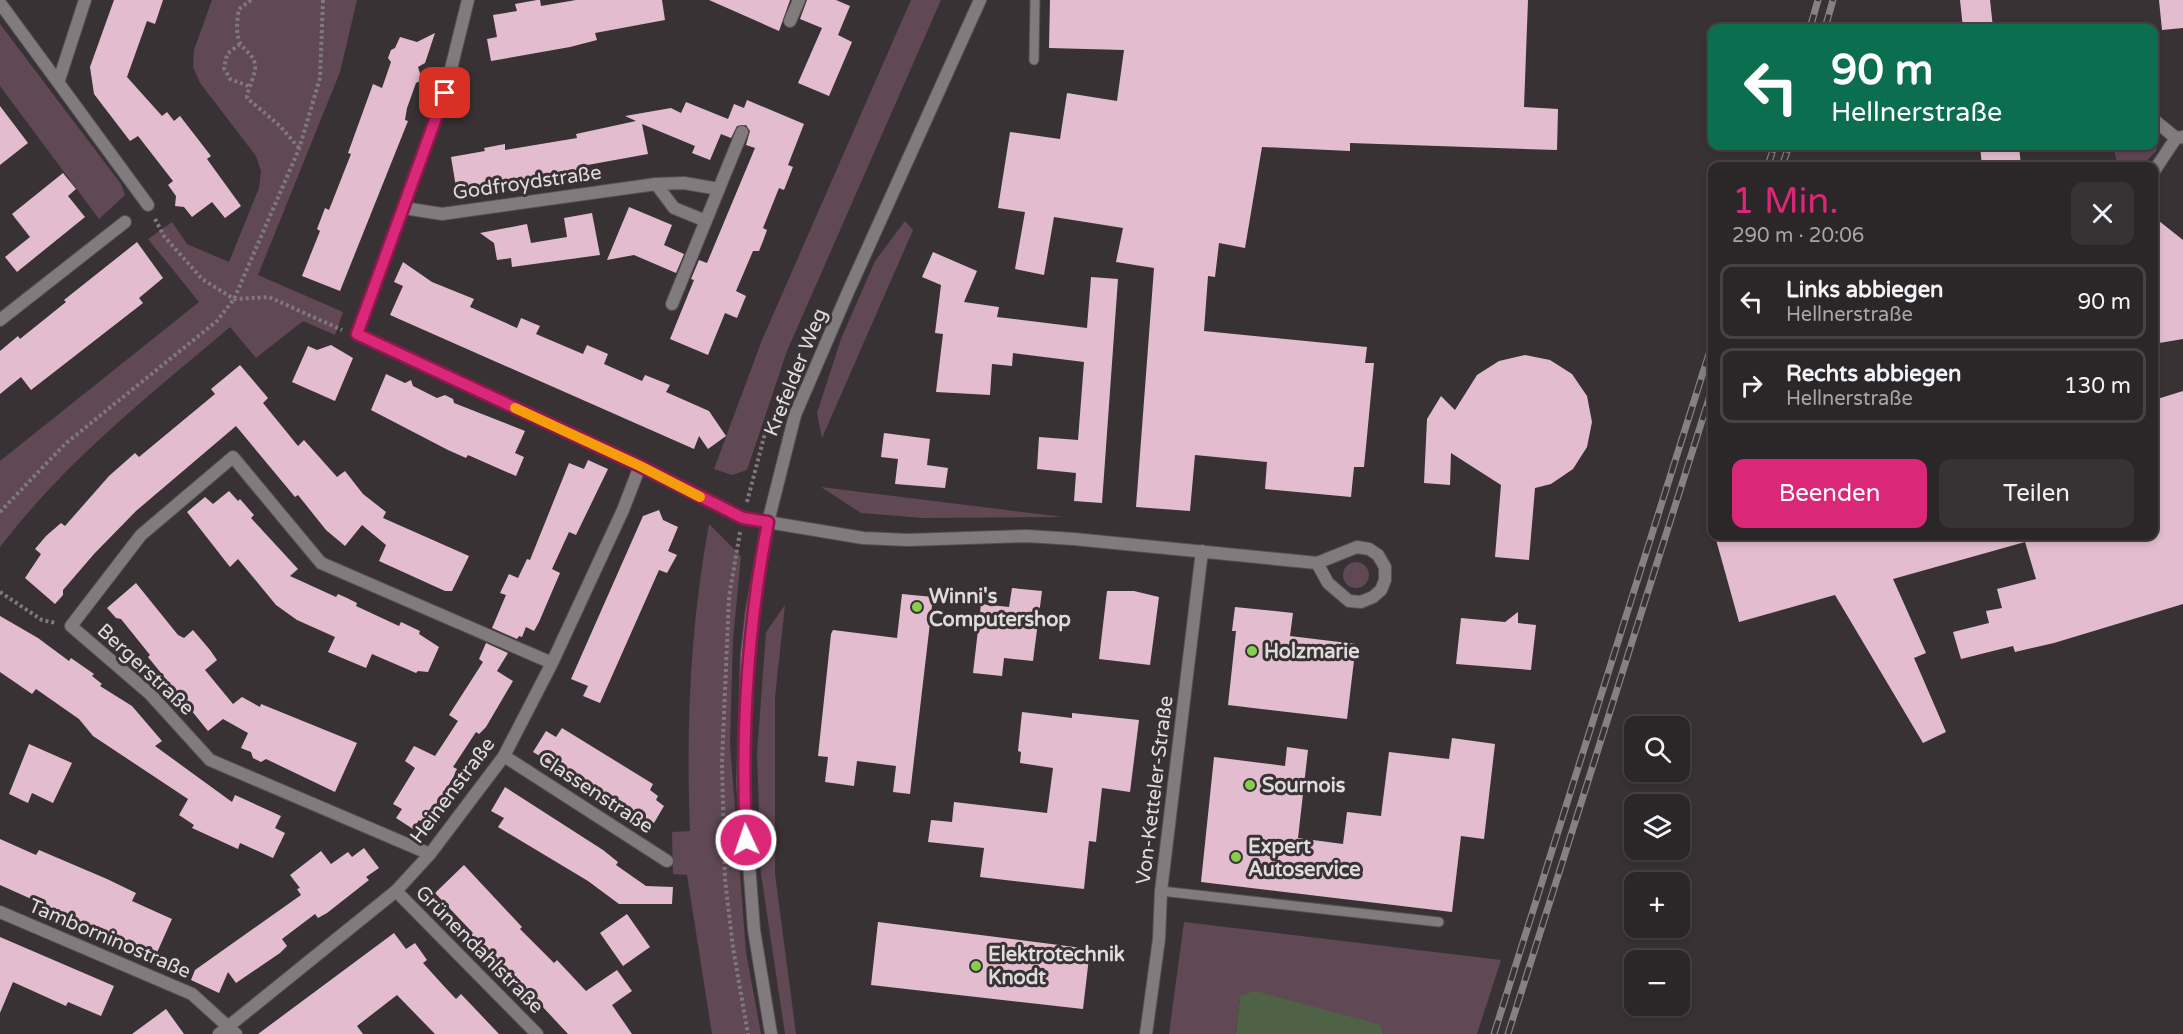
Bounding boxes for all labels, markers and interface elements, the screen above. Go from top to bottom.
text: 90 m [1831,45,1933,96]
icon: left [1732,48,1810,126]
pin [419,67,470,118]
icon: arrive [428,76,461,109]
text: Hellnerstraße [1831,96,2002,129]
street label: Godfroydstraße [451,161,603,205]
text: 1 Min. [1732,180,1839,223]
button: close [2071,182,2134,245]
text: 290 m · 20:06 [1732,224,1864,248]
text: Links abbiegen [1786,277,1944,303]
icon: left [1735,285,1768,318]
text: 90 m [2077,289,2131,315]
text: Hellnerstraße [1786,303,1913,327]
street label: Krefelder Weg [759,305,832,440]
text: Rechts abbiegen [1786,361,1961,387]
icon: right [1735,369,1768,402]
text: 130 m [2064,373,2131,399]
text: Hellnerstraße [1786,387,1913,411]
button: Beenden [1732,459,1927,528]
button: Teilen [1939,459,2134,528]
place label: Winni's Computershop [929,585,1071,632]
marker: Winni's Computershop [910,600,924,614]
street label: Bergerstraße [92,619,199,721]
place label: Holzmarie [1264,640,1359,664]
marker: Holzmarie [1245,644,1259,658]
street label: Von-Ketteler-Straße [1131,694,1178,886]
map controls [1624,716,1690,1016]
button: search [1624,716,1690,782]
street label: Heinenstraße [405,733,500,848]
street label: Classenstraße [533,747,658,839]
place label: Sournois [1262,774,1346,798]
marker: Sournois [1243,778,1257,792]
button: layers [1624,794,1690,860]
position arrow [714,808,778,872]
place label: Expert Autoservice [1248,835,1361,882]
marker: Expert Autoservice [1229,850,1243,864]
button: + [1624,872,1690,938]
street label: Grünendahlstraße [410,881,548,1019]
street label: Tamborninostraße [25,894,194,984]
place label: Elektrotechnik Knodt [988,943,1125,990]
button: − [1624,950,1690,1016]
marker: Elektrotechnik Knodt [969,959,983,973]

